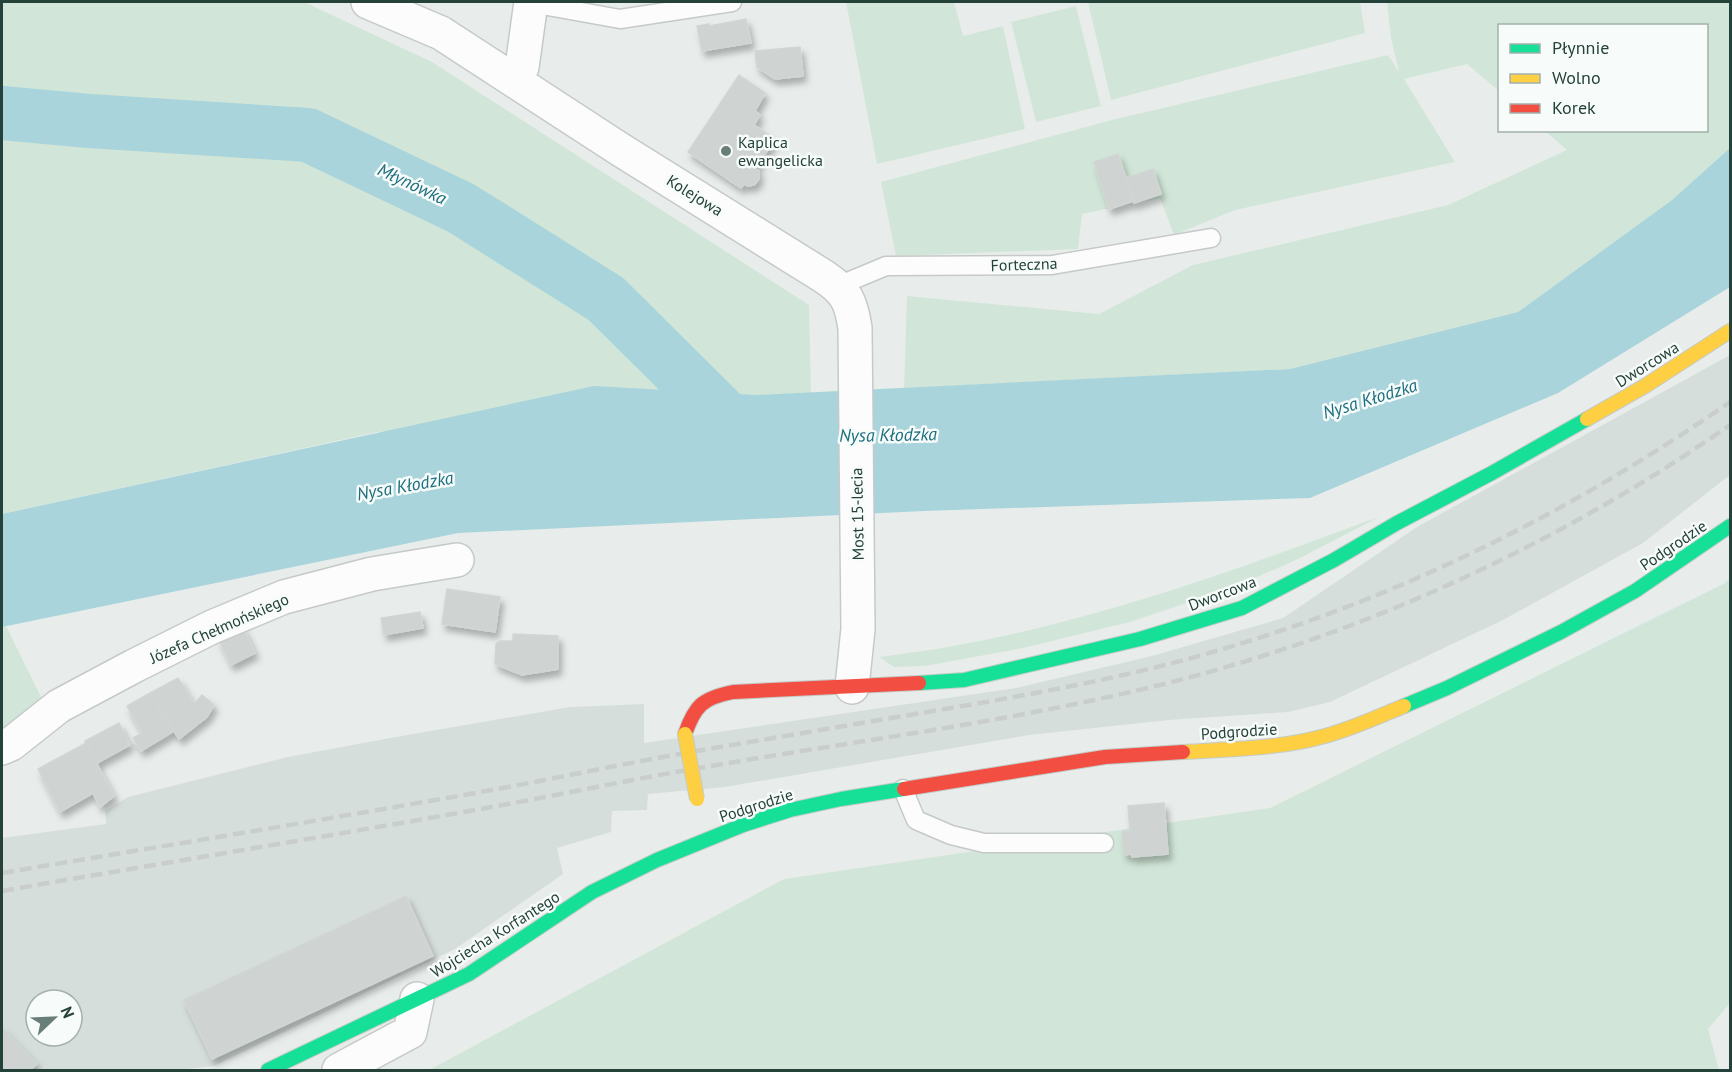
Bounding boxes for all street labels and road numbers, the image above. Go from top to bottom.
street label: Kolejowa [663,170,727,220]
street label: Forteczna [990,253,1058,275]
street label: Dworcowa [1612,337,1682,391]
street label: Most 15-lecia [846,467,868,561]
street label: Podgrodzie [1636,515,1710,575]
street label: Dworcowa [1185,571,1259,615]
street label: Józefa Chełmońskiego [145,588,292,668]
street label: Podgrodzie [1200,718,1278,744]
street label: Podgrodzie [717,784,795,826]
street label: Wojciecha Korfantego [427,886,563,982]

